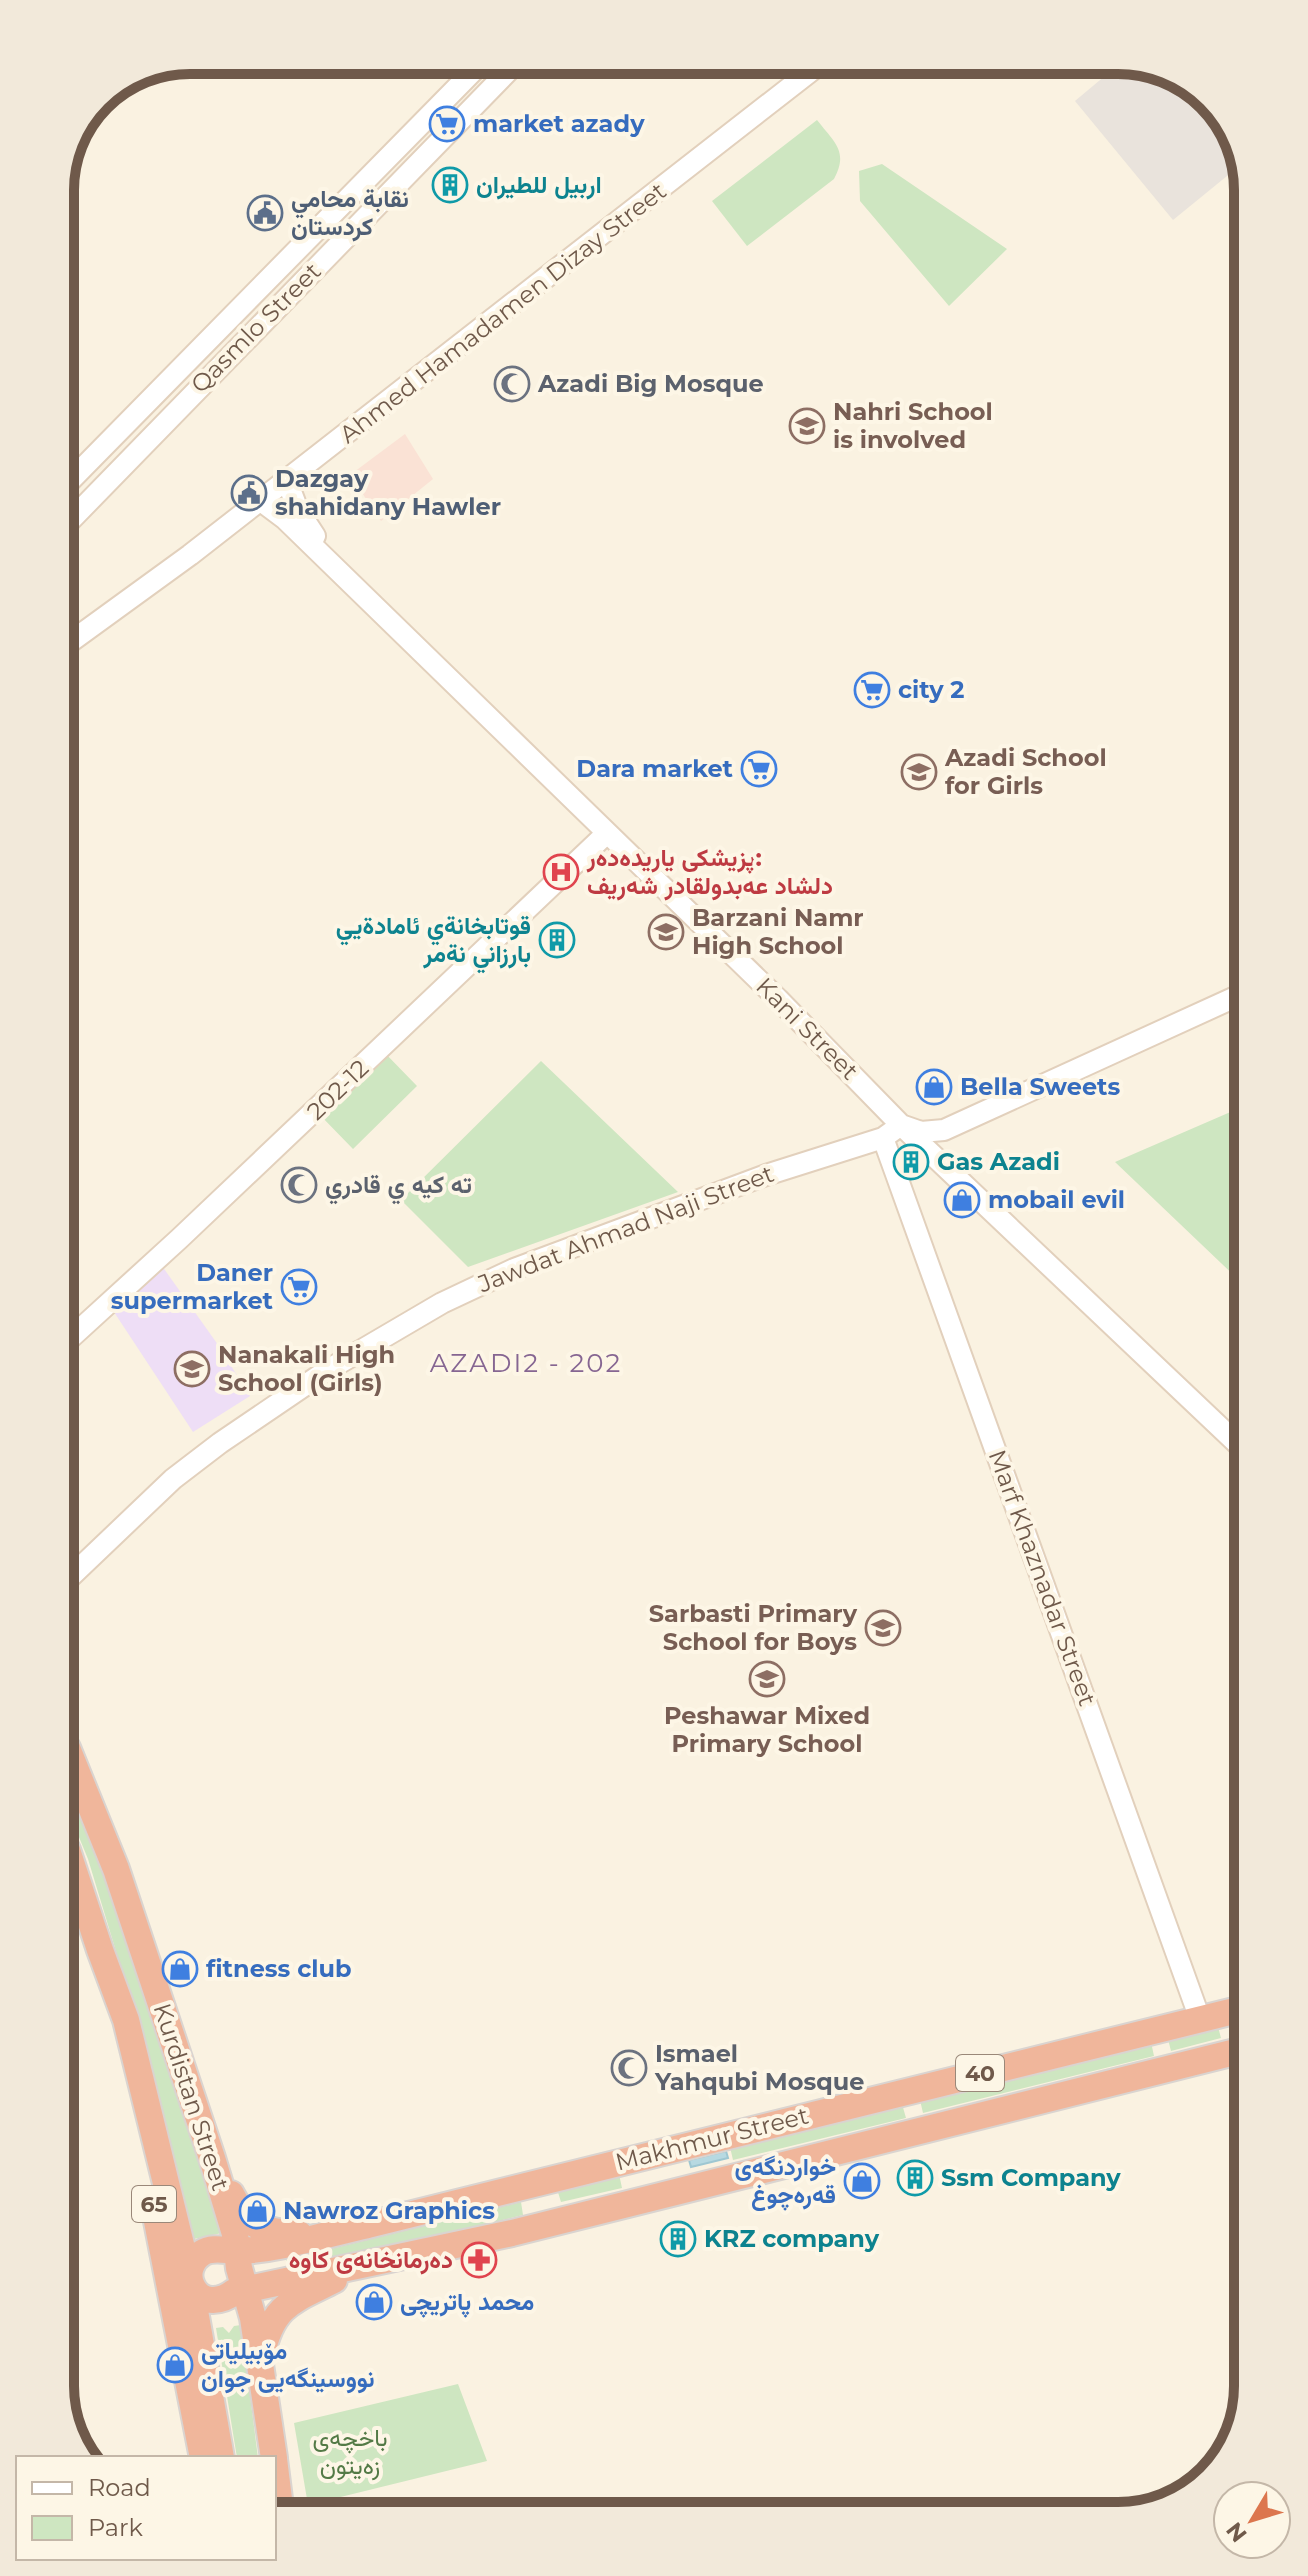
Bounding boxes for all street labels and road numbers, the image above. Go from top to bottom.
street label: Ahmed Hamadamen Dizay Street [334,176,672,449]
street label: Qasmlo Street [185,256,327,399]
street label: Kani Street [750,972,865,1086]
street label: 202-12 [301,1054,374,1126]
street label: Jawdat Ahmad Naji Street [473,1159,778,1299]
street label: Marf Khaznadar Street [983,1446,1102,1710]
street label: Kurdistan Street [148,2000,235,2194]
road number: 40 [956,2055,1004,2091]
street label: Makhmur Street [612,2100,812,2177]
road number: 65 [132,2186,176,2222]

